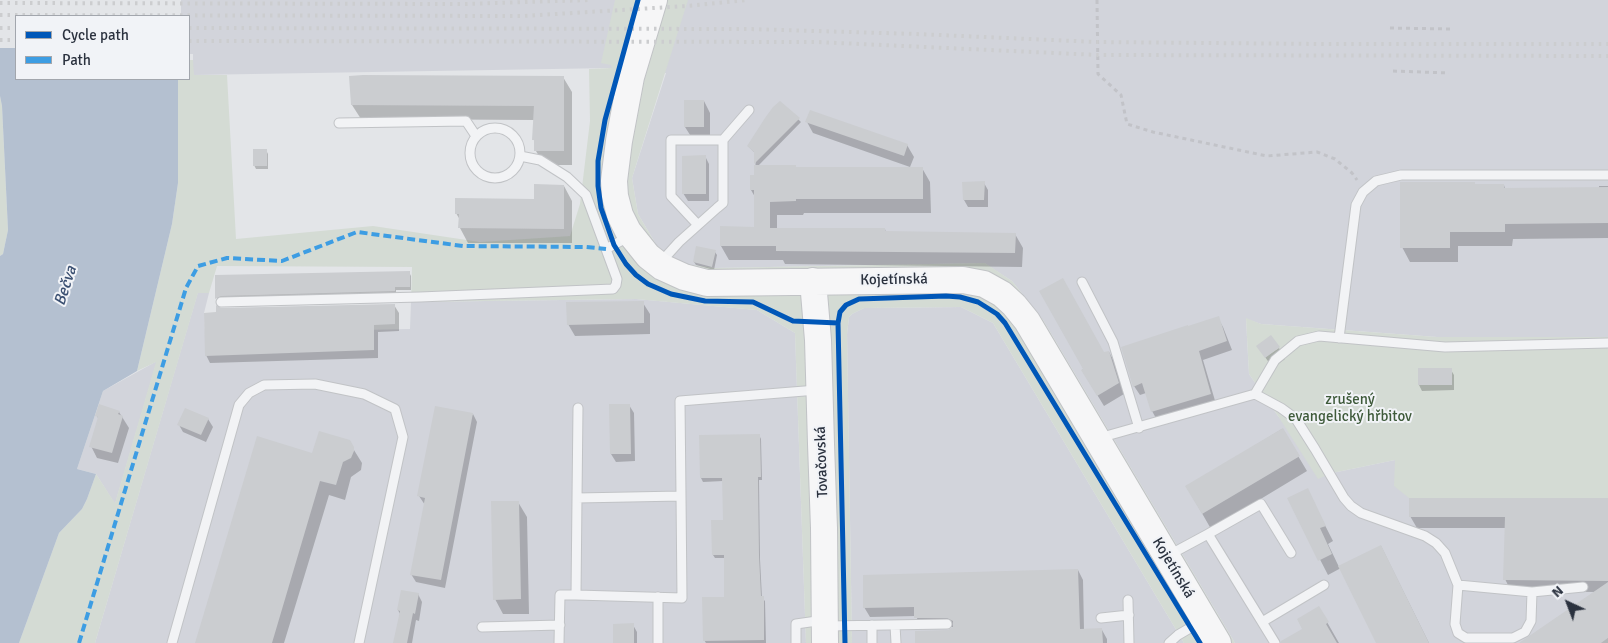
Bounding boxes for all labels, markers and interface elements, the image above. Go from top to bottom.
legend [15,15,190,80]
text: Cycle path [62,26,129,44]
text: Path [62,51,91,69]
water label: Bečva [51,264,81,308]
street label: Kojetínská [860,270,928,290]
park label: zrušený evangelický hřbitov [1288,391,1412,426]
street label: Tovačovská [812,426,832,498]
street label: Kojetínská [1148,534,1198,602]
north arrow [1543,578,1593,628]
text: N [1548,582,1567,601]

